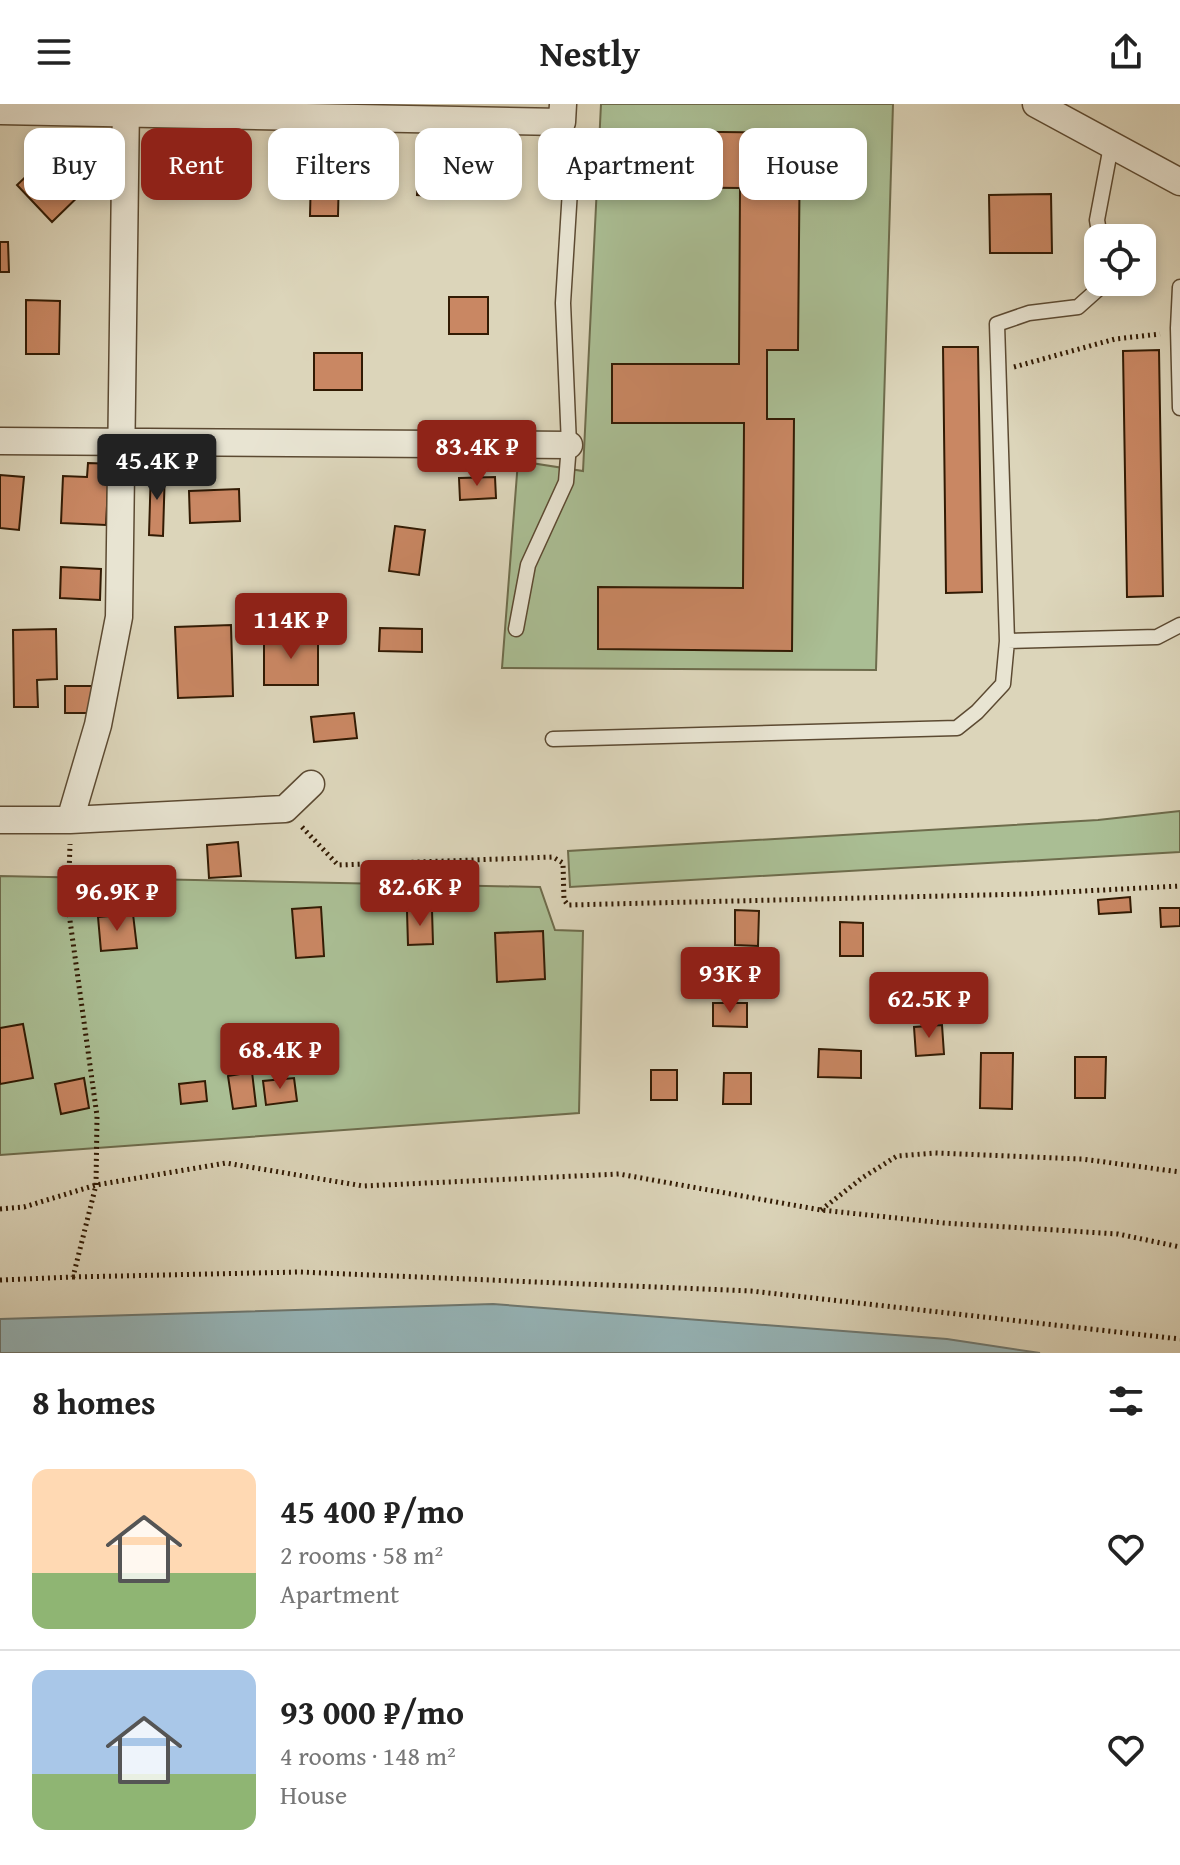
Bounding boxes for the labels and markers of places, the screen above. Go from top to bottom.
pin: 83.4K ₽ [403,420,551,488]
pin: 45.4K ₽ [83,434,231,502]
pin: 114K ₽ [226,593,356,661]
pin: 82.6K ₽ [346,860,494,928]
pin: 96.9K ₽ [43,865,191,933]
pin: 93K ₽ [674,947,786,1015]
pin: 62.5K ₽ [855,972,1003,1040]
pin: 68.4K ₽ [206,1023,354,1091]

